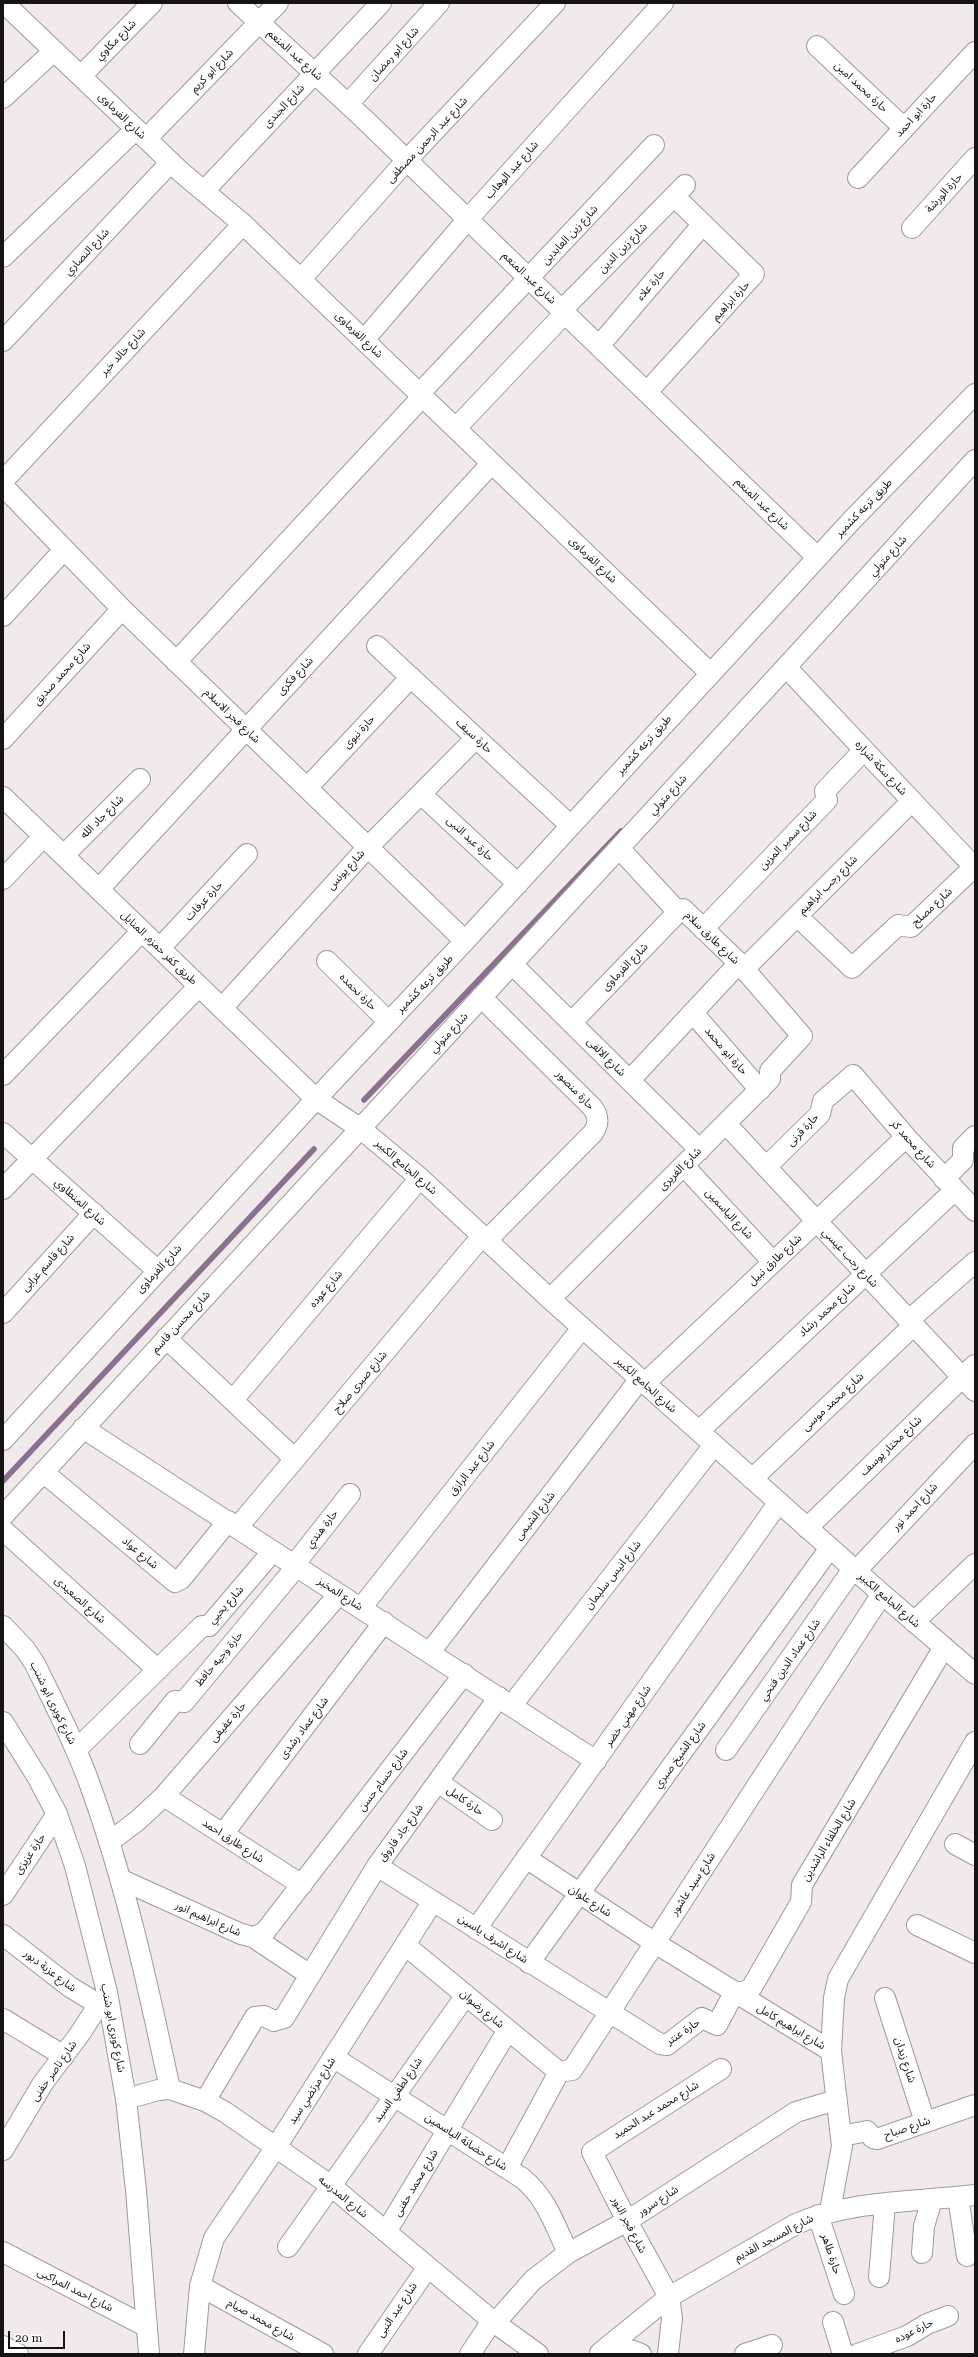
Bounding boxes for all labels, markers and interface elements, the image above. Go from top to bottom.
street label: شارع مكاوي [93,17,139,63]
street label: شارع ابو رمضان [366,24,422,84]
street label: شارع عبد المنعم [265,27,325,83]
street label: شارع ابو كريم [188,46,236,96]
street label: حارة محمد امين [831,59,891,115]
street label: شارع الجندى [261,81,307,131]
street label: شارع الفرماوى [95,90,149,142]
street label: حارة ابو احمد [892,90,940,140]
street label: شارع عبد الرحمن مصطفى [384,94,470,186]
street label: شارع عبد الوهاب [483,138,541,202]
street label: حارة الورشة [923,170,965,216]
street label: شارع زين العابدين [539,202,601,268]
street label: شارع زين الدين [596,220,650,276]
street label: شارع النصاري [62,226,112,278]
street label: شارع عبد المنعم [499,249,559,307]
street label: حارة علاء [634,267,668,303]
street label: حارة ابراهيم [709,278,753,324]
street label: شارع الفرماوى [332,309,386,361]
street label: شارع خالد خير [98,325,148,379]
street label: شارع عبد المنعم [732,475,792,533]
street label: طريق ترعه كشمير [833,476,895,540]
street label: شارع متولي [866,533,910,579]
street label: شارع الفرماوى [566,534,620,586]
street label: شارع محمد صديق [30,640,94,708]
street label: شارع فكرى [274,654,316,698]
street label: شارع فجر الاسلام [201,686,263,746]
street label: طريق ترعه كشمير [614,712,674,778]
street label: حارة نبوى [340,713,378,751]
street label: حارة سيف [453,716,495,756]
street label: شارع سكة شراره [852,738,910,798]
street label: شارع متولي [646,772,690,818]
street label: شارع جاد الله [78,793,126,841]
street label: شارع سمير المزين [756,807,820,873]
street label: حارة عبد النبى [444,814,496,864]
street label: شارع يونس [324,847,368,893]
street label: شارع رجب ابراهيم [796,853,860,917]
street label: حارة عرفات [182,879,226,923]
street label: شارع مصلح [909,885,955,929]
street label: طريق كفر حمزه, المنايل [118,908,200,988]
street label: شارع طارق سلام [682,909,742,967]
street label: شارع الفرماوى [599,940,651,994]
street label: طريق ترعه كشمير [394,952,456,1016]
street label: حارة نحمده [337,971,379,1013]
street label: شارع متولي [427,1010,471,1056]
street label: حارة ابو محمد [702,1024,750,1078]
street label: شارع الالفى [584,1035,628,1079]
street label: حارة منصور [553,1068,597,1112]
street label: حارة قرنى [784,1111,822,1149]
street label: شارع محمد كر [888,1117,938,1171]
street label: شارع الجامع الكبير [372,1137,440,1197]
street label: شارع الغريرى [656,1145,704,1193]
street label: شارع المنطاوي [52,1176,108,1228]
street label: شارع الياسمين [702,1186,756,1242]
street label: شارع رجب عيسي [819,1226,881,1290]
street label: شارع قاسم عرابى [19,1231,77,1295]
street label: شارع طارق نبيل [745,1232,805,1288]
street label: شارع الفرماوى [133,1242,185,1296]
street label: شارع عوده [307,1268,345,1310]
street label: شارع محمد رشاد [796,1280,858,1340]
street label: شارع محسن قاسم [149,1288,213,1356]
street label: شارع صبرى صلاح [330,1348,390,1416]
street label: شارع الجامع الكبير [613,1354,679,1416]
street label: شارع محمد موسى [799,1370,867,1434]
street label: شارع مختار يوسف [858,1413,924,1479]
street label: شارع عبد الرازق [446,1438,498,1498]
street label: شارع احمد نور [890,1480,940,1534]
street label: شارع الشيمى [512,1489,558,1543]
street label: حارة هندي [303,1507,341,1551]
street label: شارع عواد [119,1534,161,1572]
street label: شارع انيس سليمان [582,1538,644,1612]
street label: شارع الجامع الكبير [855,1570,923,1630]
street label: شارع الصعيدى [52,1574,108,1626]
street label: شارع المخبز [315,1575,365,1613]
street label: شارع يحيي [205,1583,247,1627]
street label: شارع عماد الدين فتحي [757,1617,823,1703]
street label: حارة وجيه حافظ [192,1629,246,1689]
street label: شارع كوبرى ابو شنب [27,1659,79,1747]
street label: شارع مهني خضر [602,1683,654,1749]
street label: شارع عماد رشدى [276,1695,332,1761]
street label: حارة عفيفى [207,1699,249,1745]
street label: شارع الشيخ صبري [651,1719,709,1791]
street label: شارع حسام حسن [355,1746,411,1814]
street label: حارة كامل [444,1784,486,1818]
street label: شارع الخلفاء الراشدين [799,1796,859,1884]
street label: شارع جاد فاروق [376,1802,426,1864]
street label: شارع طارق احمد [200,1816,266,1866]
street label: حارة عزيزى [12,1831,48,1877]
street label: شارع سيد عاشور [668,1850,718,1918]
street label: شارع علوان [566,1882,614,1920]
street label: شارع ابراهيم انور [173,1899,243,1939]
street label: شارع اشرف ياسين [456,1912,530,1966]
street label: شارع عزبة دبور [21,1947,79,1995]
street label: شارع كوبرى ابو شنب [98,1982,128,2074]
street label: شارع رضوان [457,1987,507,2031]
street label: شارع ابراهيم كامل [754,2001,828,2053]
street label: حارة عنتر [663,2016,703,2048]
street label: شارع زيدان [891,2036,919,2084]
street label: شارع ناصر حفنى [28,2038,80,2104]
street label: شارع مرتضي سيد [285,2055,339,2127]
street label: شارع لطفي السيد [371,2055,425,2125]
street label: شارع محمد عبد الحميد [611,2078,701,2142]
street label: شارع حضانة الياسمين [422,2111,510,2173]
street label: شارع صباح [882,2114,932,2142]
street label: شارع محمد حفنى [391,2147,441,2219]
street label: شارع المدرسه [316,2173,370,2221]
street label: شارع سرور [635,2183,681,2219]
street label: شارع فجر النور [609,2195,649,2255]
street label: شارع المسجد القديم [732,2212,816,2264]
street label: حارة طاهر [818,2232,844,2276]
street label: شارع احمد المراكبى [35,2265,115,2315]
street label: شارع عبد النبى [374,2280,420,2340]
street label: شارع محمد صيام [225,2296,297,2344]
street label: حارة عوده [893,2316,935,2346]
scale bar [10,2323,67,2349]
text: 20 m [15,2331,42,2345]

